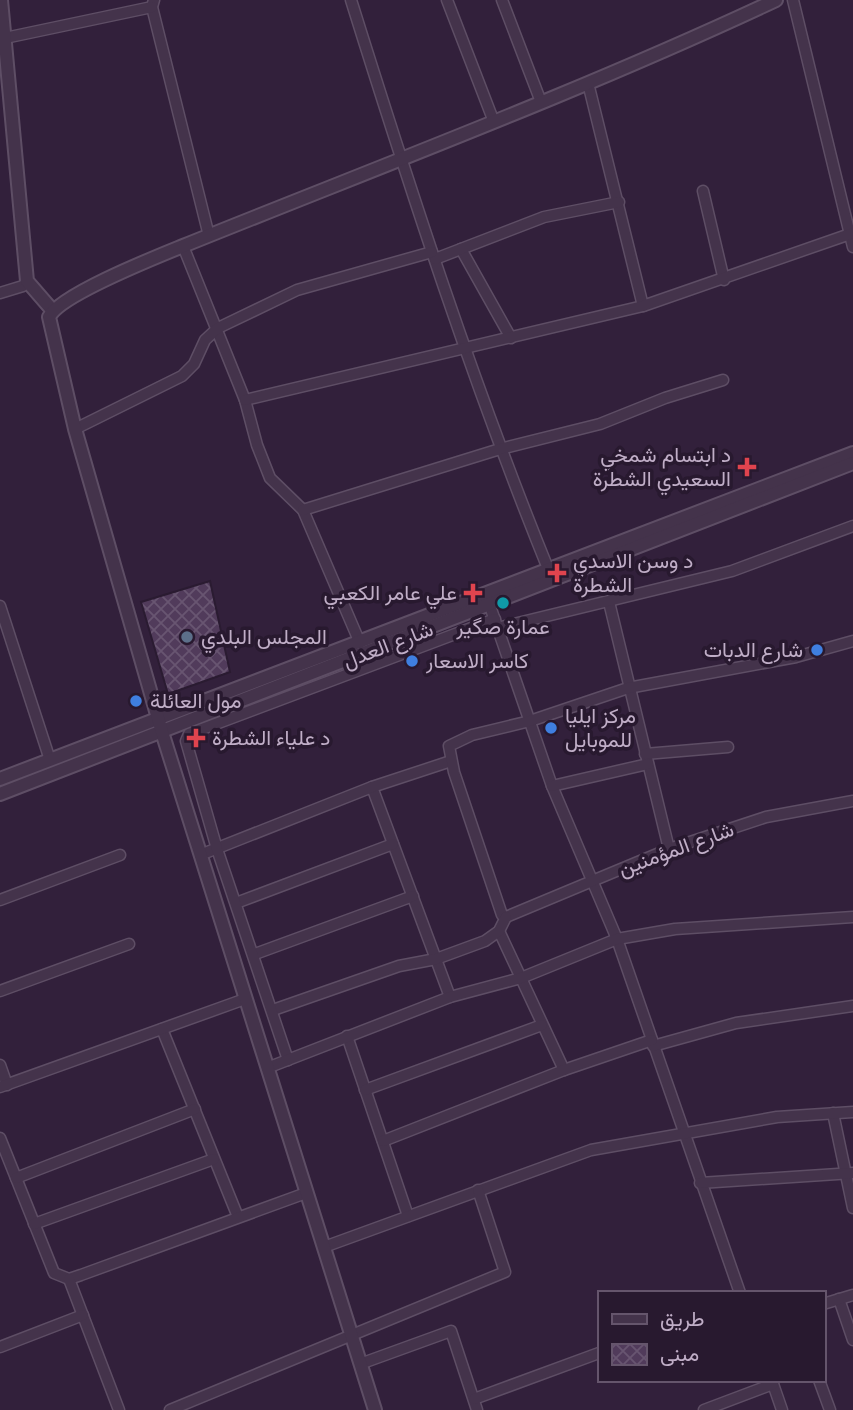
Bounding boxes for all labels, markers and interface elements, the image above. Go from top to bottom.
place label: د ابتسام شمخي السعيدي الشطرة [593,443,731,496]
marker: د ابتسام شمخي السعيدي الشطرة [737,457,757,477]
place label: د وسن الاسدي الشطرة [573,549,693,598]
marker: د وسن الاسدي الشطرة [547,563,567,583]
place label: علي عامر الكعبي [323,581,457,610]
marker: علي عامر الكعبي [463,583,483,603]
marker: عمارة صگير [495,595,511,611]
place label: عمارة صگير [455,615,550,640]
street label: شارع العدل [339,617,437,675]
place label: المجلس البلدي [201,625,327,654]
marker: المجلس البلدي [179,629,195,645]
place label: شارع الدبات [704,638,803,664]
marker: شارع الدبات [809,642,825,658]
place label: كاسر الاسعار [425,649,529,674]
marker: كاسر الاسعار [404,653,420,669]
place label: مول العائلة [150,689,241,714]
marker: مول العائلة [128,693,144,709]
place label: مركز ايليا للموبايل [565,704,636,753]
marker: مركز ايليا للموبايل [543,720,559,736]
place label: د علياء الشطرة [212,726,330,751]
marker: د علياء الشطرة [186,728,206,748]
street label: شارع المؤمنين [615,817,738,883]
legend [598,1291,825,1382]
text: طريق [660,1307,705,1332]
text: مبنى [660,1342,699,1366]

